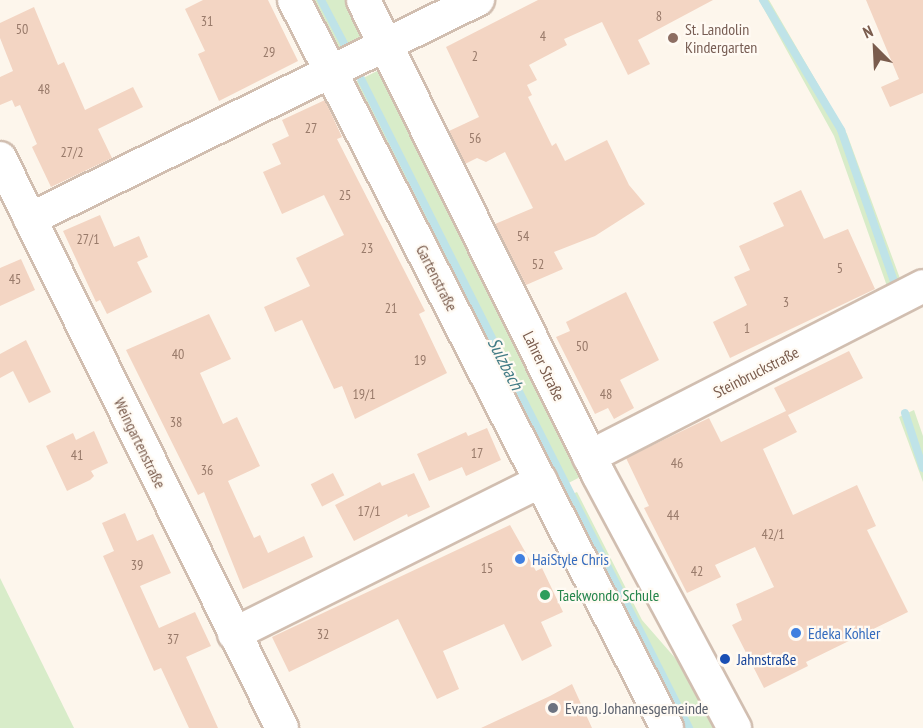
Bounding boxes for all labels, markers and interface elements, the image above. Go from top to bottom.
house number: 8 [656,8,662,24]
house number: 31 [201,13,213,29]
north arrow [845,18,905,78]
place label: St. Landolin Kindergarten [685,19,757,57]
house number: 50 [16,21,28,37]
text: N [860,21,876,42]
house number: 4 [540,28,546,44]
marker: St. Landolin Kindergarten [666,31,680,45]
house number: 29 [263,44,275,60]
house number: 2 [472,48,478,64]
house number: 48 [38,81,50,97]
house number: 27 [305,120,317,136]
house number: 56 [469,130,481,146]
house number: 27/2 [60,144,84,160]
house number: 25 [339,187,351,203]
house number: 54 [517,228,529,244]
house number: 27/1 [76,231,100,247]
house number: 23 [361,240,373,256]
street label: Gartenstraße [412,242,462,314]
house number: 52 [532,256,544,272]
house number: 5 [837,260,843,276]
house number: 45 [9,271,21,287]
house number: 3 [783,294,789,310]
house number: 21 [385,300,397,316]
house number: 1 [744,320,750,336]
street label: Lahrer Straße [519,328,569,404]
water label: Sulzbach [483,334,527,394]
house number: 50 [576,338,588,354]
street label: Steinbruckstraße [710,342,802,402]
house number: 40 [172,346,184,362]
house number: 19 [414,352,426,368]
house number: 19/1 [352,386,376,402]
house number: 48 [600,386,612,402]
street label: Weingartenstraße [110,395,170,491]
house number: 38 [170,414,182,430]
house number: 17 [471,445,483,461]
house number: 41 [71,447,83,463]
house number: 46 [671,455,683,471]
house number: 36 [201,462,213,478]
house number: 17/1 [357,503,381,519]
house number: 44 [667,507,679,523]
house number: 42/1 [761,526,785,542]
place label: HaiStyle Chris [532,549,609,569]
marker: HaiStyle Chris [513,552,527,566]
house number: 39 [131,557,143,573]
house number: 15 [481,560,493,576]
house number: 42 [691,563,703,579]
place label: Taekwondo Schule [557,585,659,605]
marker: Taekwondo Schule [538,588,552,602]
place label: Edeka Kohler [808,623,880,643]
house number: 32 [317,626,329,642]
marker: Edeka Kohler [789,626,803,640]
house number: 37 [167,631,179,647]
place label: Jahnstraße [737,649,796,669]
marker: Jahnstraße [718,652,732,666]
place label: Evang. Johannesgemeinde [565,698,709,718]
marker: Evang. Johannesgemeinde [546,701,560,715]

